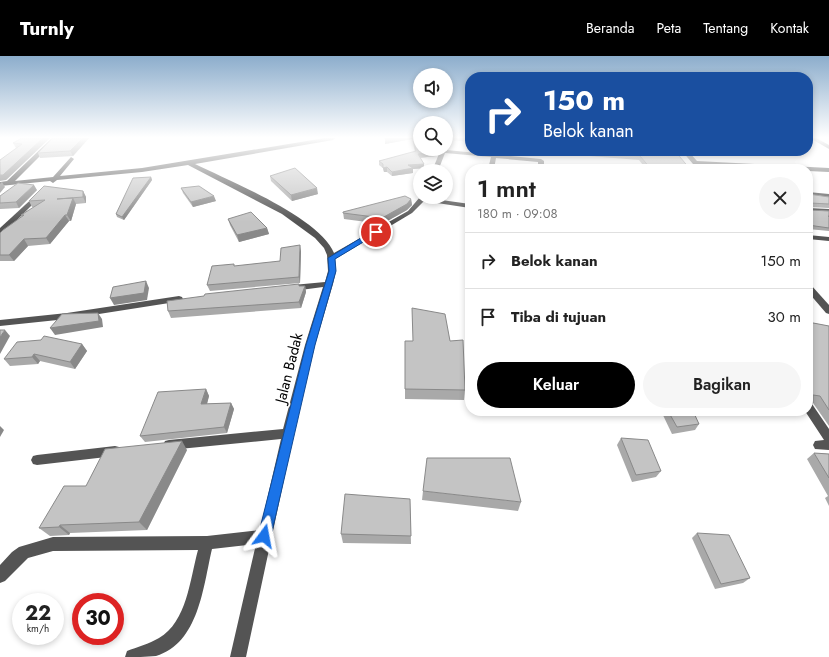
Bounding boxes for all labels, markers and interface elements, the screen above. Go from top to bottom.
text: Turnly [20,15,74,42]
text: Beranda [586,18,635,38]
text: Peta [657,18,681,38]
text: Tentang [703,18,748,38]
text: Kontak [770,18,809,38]
map controls [413,68,453,204]
button: sound [413,68,453,108]
text: 150 m [543,80,625,121]
icon: right [477,88,529,140]
button: search [413,116,453,156]
text: Belok kanan [543,118,634,144]
button: layers [413,164,453,204]
text: 1 mnt [477,171,536,206]
button: close [759,177,801,219]
text: 180 m · 09:08 [477,204,558,223]
pin [359,215,393,249]
icon: arrive [365,221,387,243]
icon: right [477,250,499,272]
text: Belok kanan [511,250,598,272]
text: 150 m [761,250,801,272]
icon: arrive [477,306,499,328]
text: Tiba di tujuan [511,306,606,328]
text: 30 m [768,306,801,328]
street label: Jalan Badak [269,330,308,407]
button: Keluar [477,362,635,408]
button: Bagikan [643,362,801,408]
position arrow [243,515,285,557]
speed limit sign: 30 [72,593,124,645]
text: 22 [25,599,51,628]
text: km/h [27,621,49,636]

